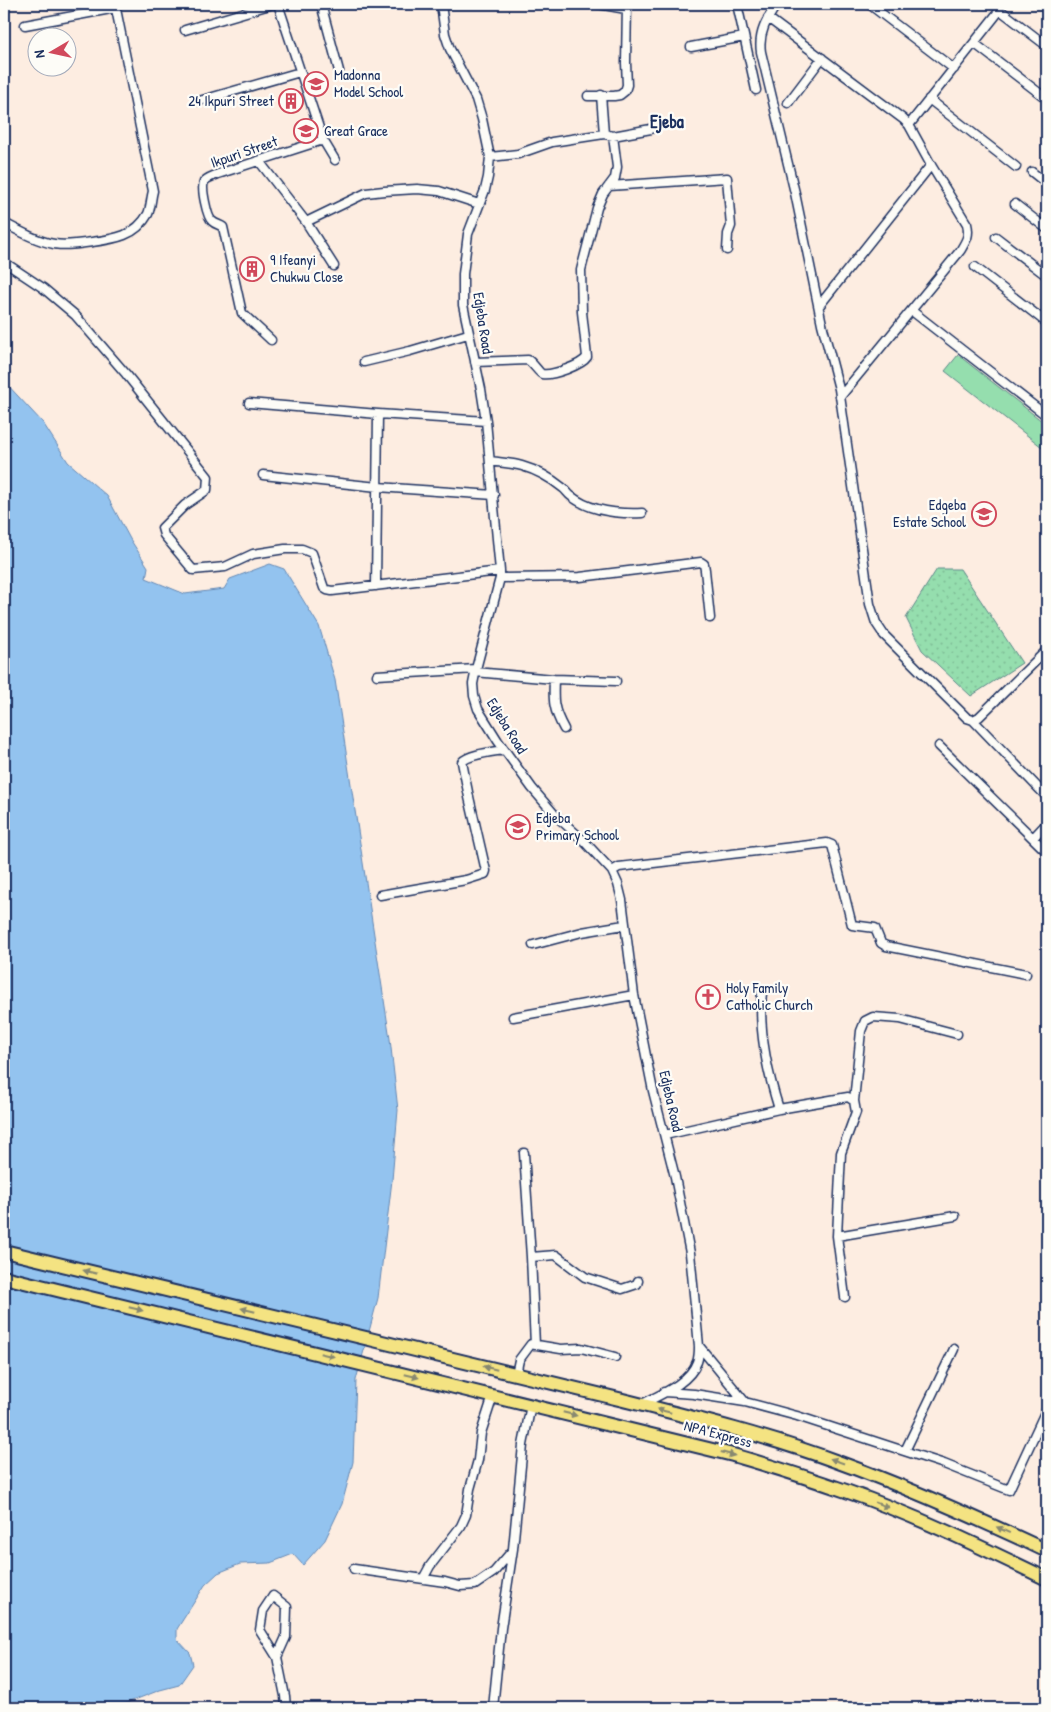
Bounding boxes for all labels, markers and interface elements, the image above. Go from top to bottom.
north arrow [28,28,78,78]
text: N [29,48,49,59]
place label: Madonna Model School [334,64,403,102]
school or university icon: Madonna Model School [303,71,329,97]
building icon: 24 Ikpuri Street [278,88,304,114]
place label: 24 Ikpuri Street [188,90,275,111]
district label: Ejeba [650,109,685,134]
school or university icon: Great Grace [293,118,319,144]
place label: Great Grace [324,120,388,141]
street label: Ikpuri Street [207,130,281,173]
place label: 9 Ifeanyi Chukwu Close [270,249,343,287]
building icon: 9 Ifeanyi Chukwu Close [239,256,265,282]
street label: Edjeba Road [468,291,499,355]
place label: Edgeba Estate School [893,494,966,532]
school or university icon: Edgeba Estate School [971,501,997,527]
street label: Edjeba Road [482,694,533,758]
place label: Edjeba Primary School [536,807,619,845]
school or university icon: Edjeba Primary School [505,814,531,840]
place label: Holy Family Catholic Church [726,977,813,1015]
church icon: Holy Family Catholic Church [695,984,721,1010]
street label: Edjeba Road [654,1068,689,1134]
one-way arrow [82,1268,97,1276]
one-way arrow [129,1305,144,1313]
one-way arrow [240,1306,255,1314]
one-way arrow [319,1351,334,1359]
one-way arrow [482,1364,497,1372]
one-way arrow [405,1372,420,1380]
one-way arrow [657,1406,672,1414]
one-way arrow [563,1410,578,1418]
street label: NPA Express [682,1414,754,1453]
one-way arrow [721,1450,736,1458]
one-way arrow [829,1457,844,1465]
one-way arrow [875,1501,890,1509]
one-way arrow [996,1526,1010,1534]

